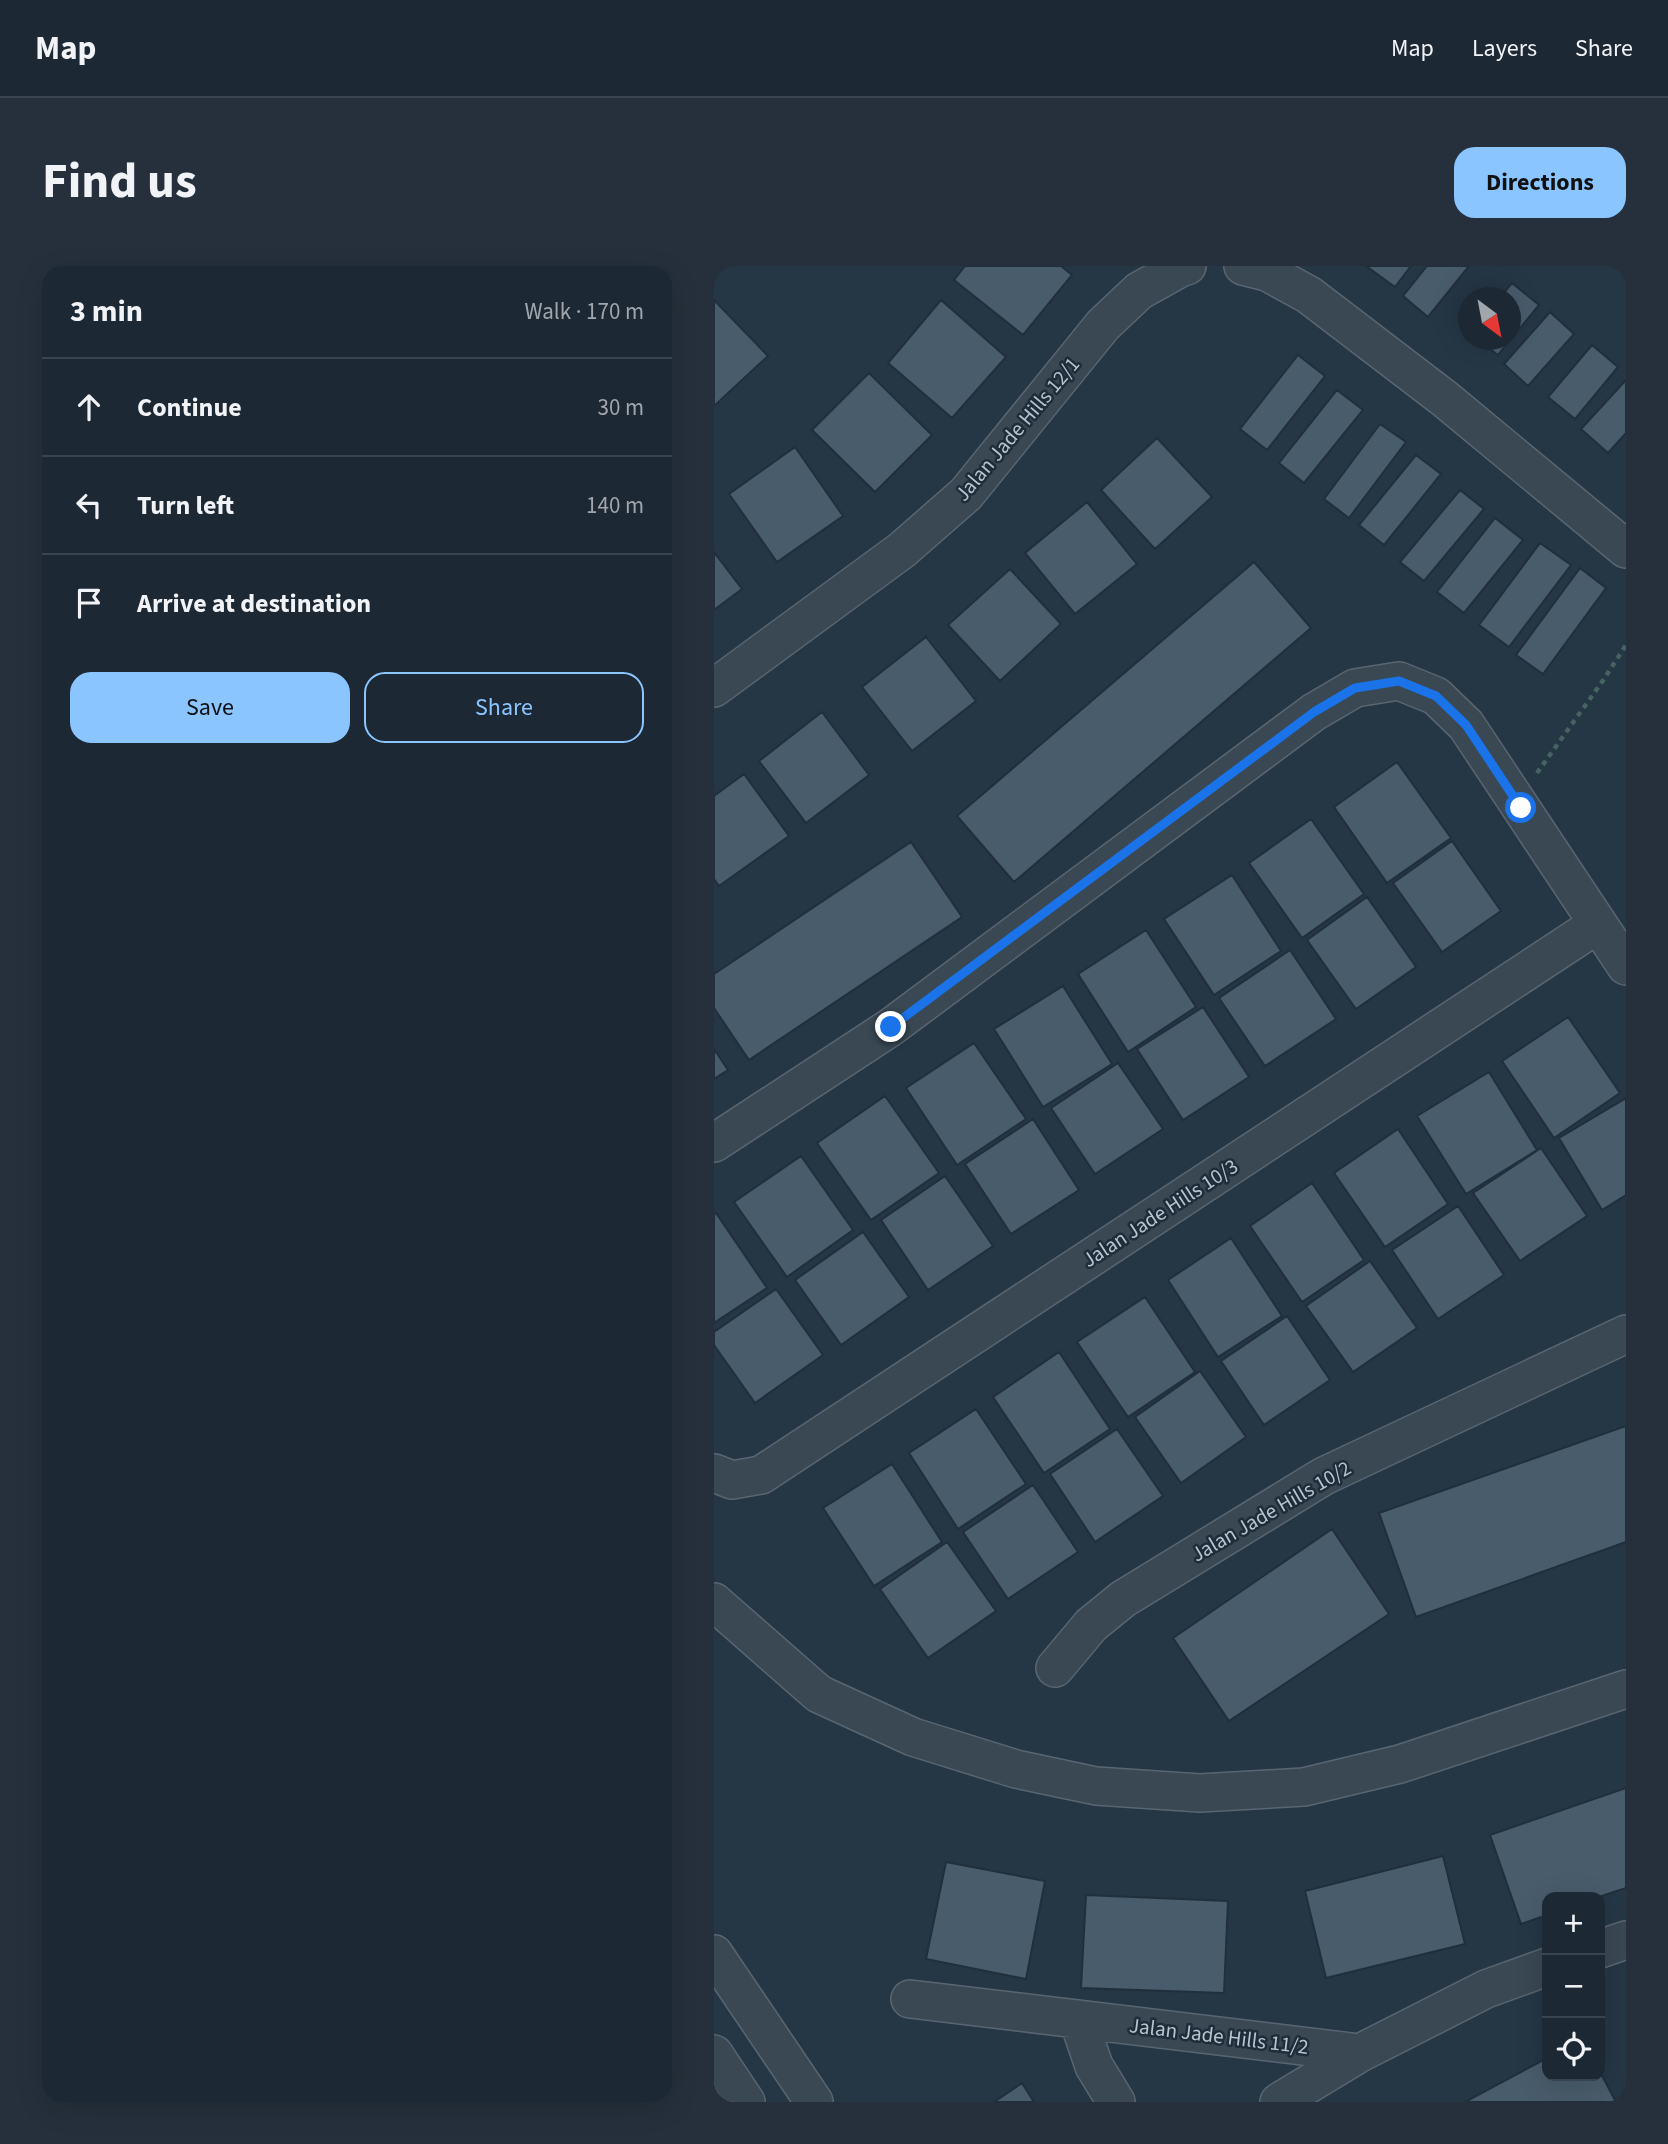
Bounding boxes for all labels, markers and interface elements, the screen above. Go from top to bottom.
text: Map [35,25,96,72]
text: Map [1391,31,1434,66]
text: Layers [1472,31,1537,66]
text: Share [1575,31,1633,66]
text: Find us [42,147,197,217]
button: Directions [1454,147,1626,218]
north arrow [1458,287,1521,350]
text: 3 min [70,290,143,333]
text: Walk · 170 m [525,295,644,328]
street label: Jalan Jade Hills 12/1 [948,350,1086,508]
icon: ahead [70,388,108,426]
text: Continue [137,389,242,426]
text: 30 m [597,391,644,424]
icon: left [70,486,108,524]
text: Turn left [137,487,234,524]
text: 140 m [586,489,644,522]
icon: arrive [70,584,108,622]
text: Arrive at destination [137,585,371,622]
button: Save [70,672,350,743]
button: Share [364,672,644,743]
route start [1505,792,1536,823]
route end [875,1011,906,1042]
street label: Jalan Jade Hills 10/3 [1076,1151,1244,1275]
street label: Jalan Jade Hills 10/2 [1185,1453,1357,1569]
map controls [1542,1892,1605,2081]
button: + [1542,1892,1605,1955]
button: − [1542,1955,1605,2018]
street label: Jalan Jade Hills 11/2 [1128,2010,1310,2062]
button: locate [1542,2018,1605,2081]

